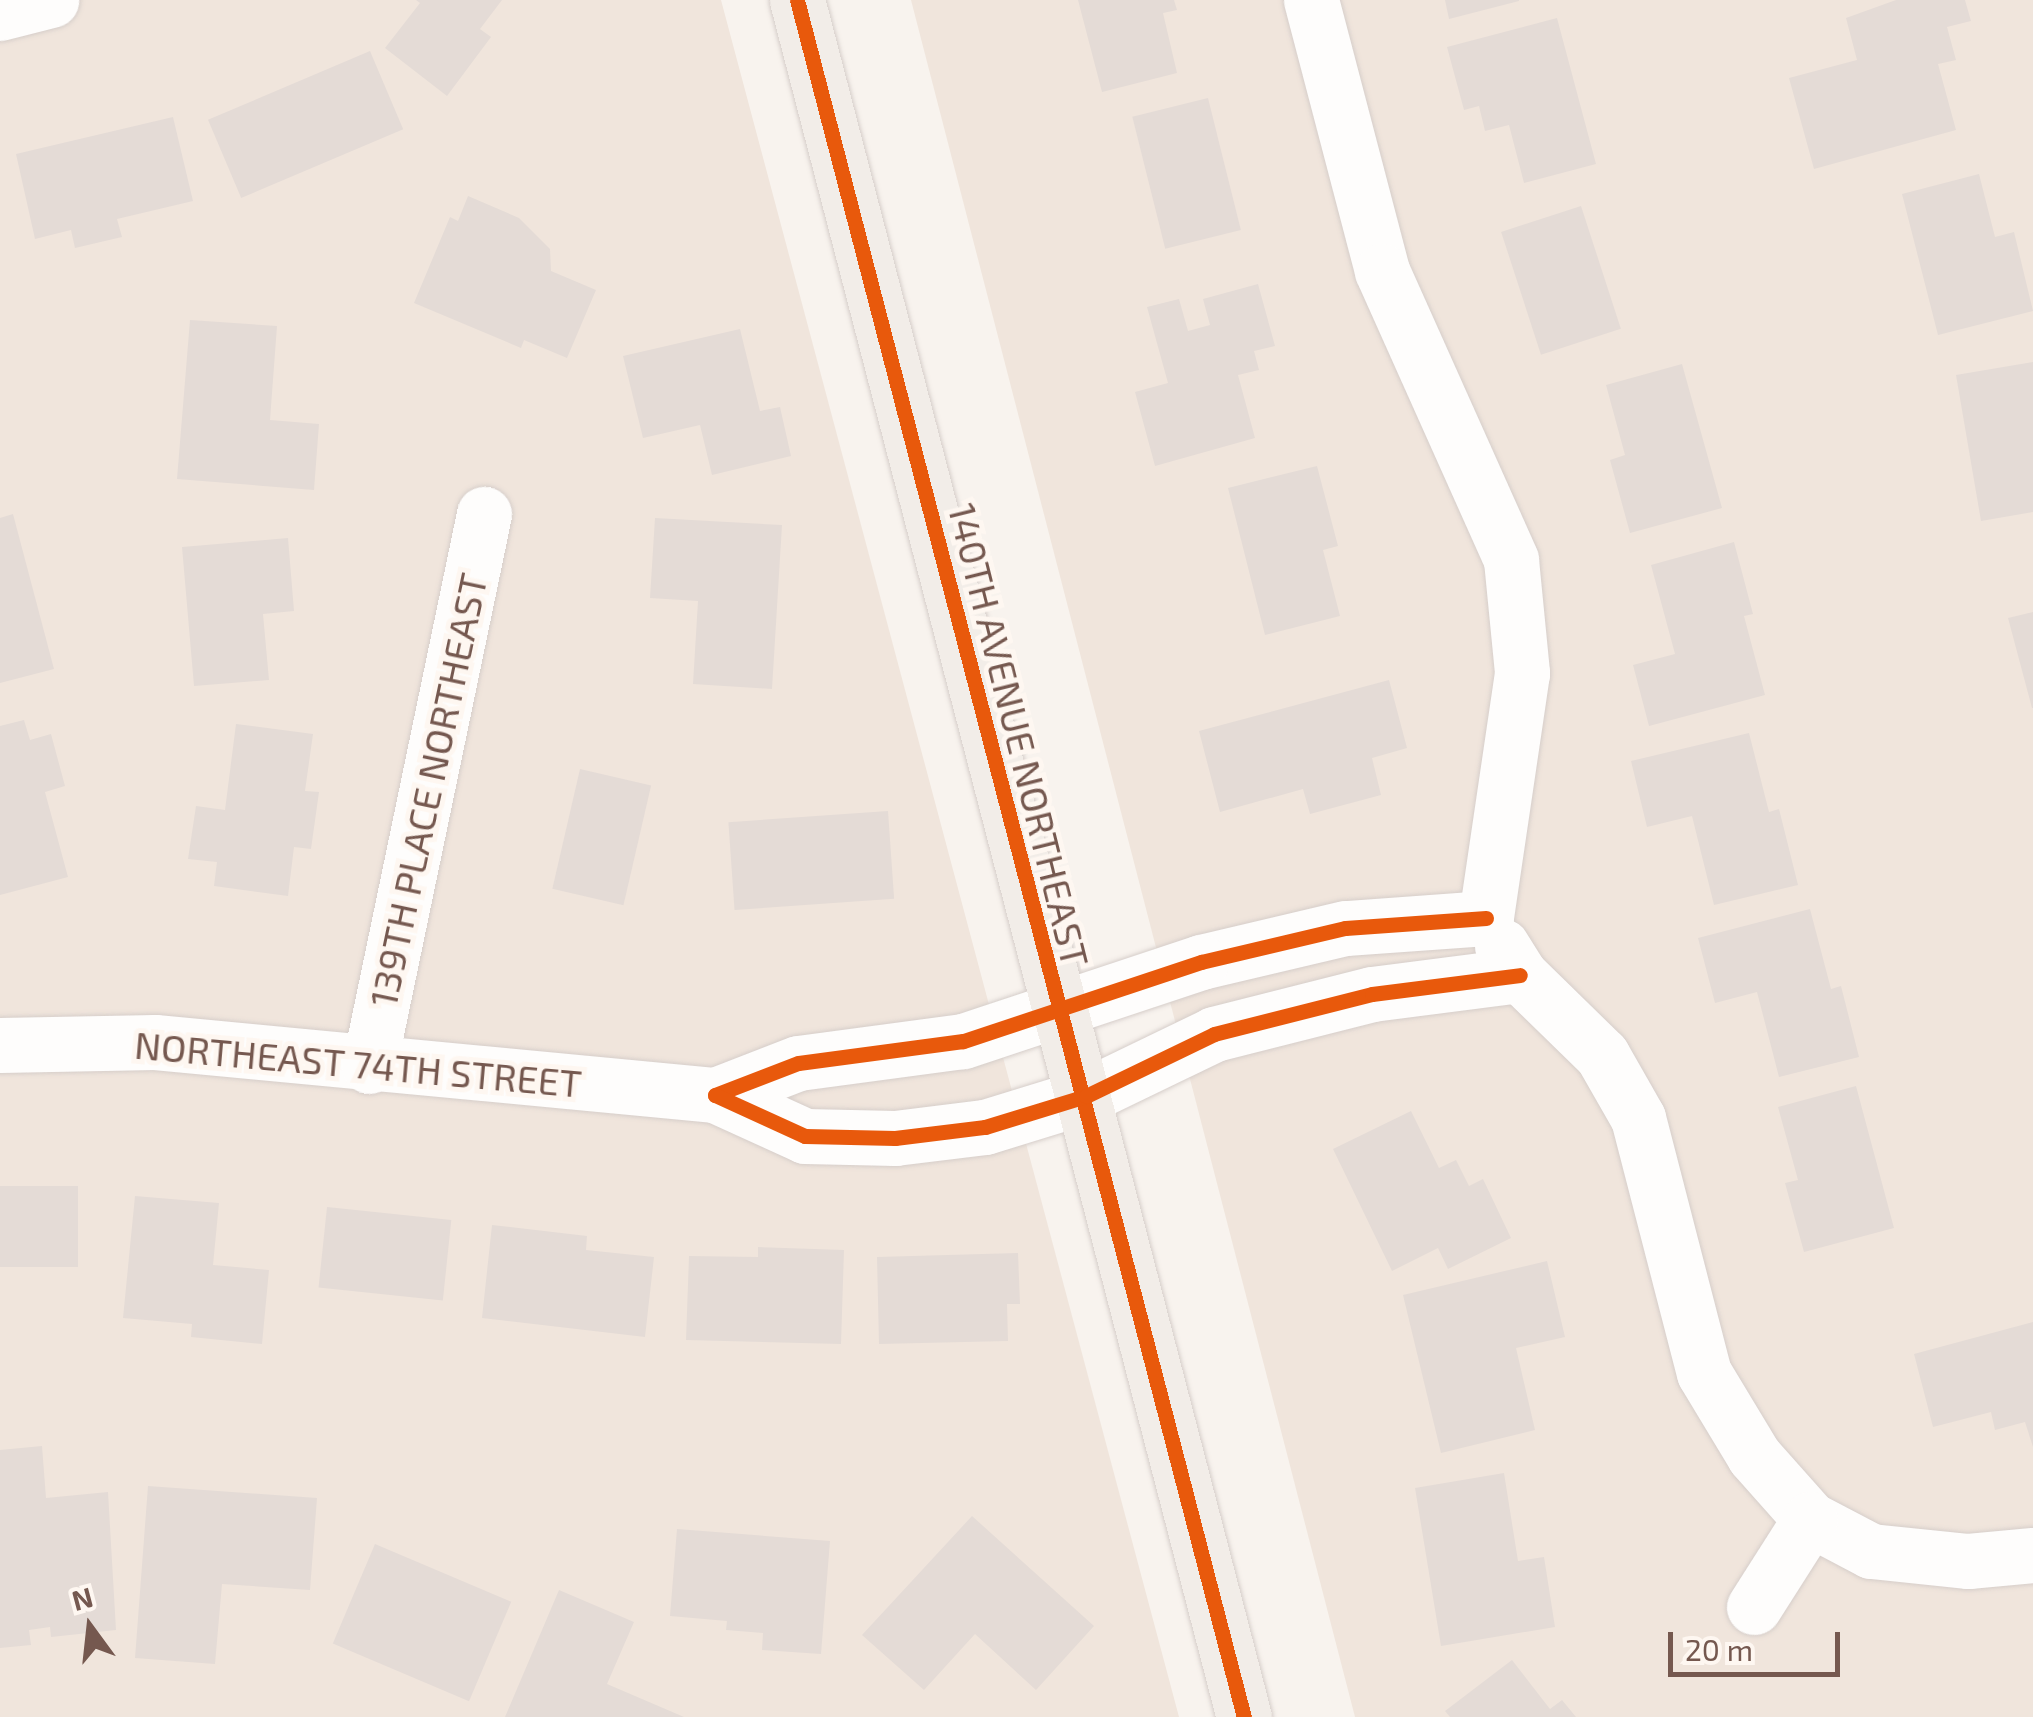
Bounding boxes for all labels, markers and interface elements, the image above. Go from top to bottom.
street label: 140TH AVENUE NORTHEAST [939,498,1099,972]
street label: 139TH PLACE NORTHEAST [360,569,496,1011]
street label: NORTHEAST 74TH STREET [132,1022,584,1106]
north arrow [40,1577,140,1677]
text: N [68,1579,96,1617]
scale bar [1673,1612,1846,1674]
text: 20 m [1685,1631,1753,1667]

